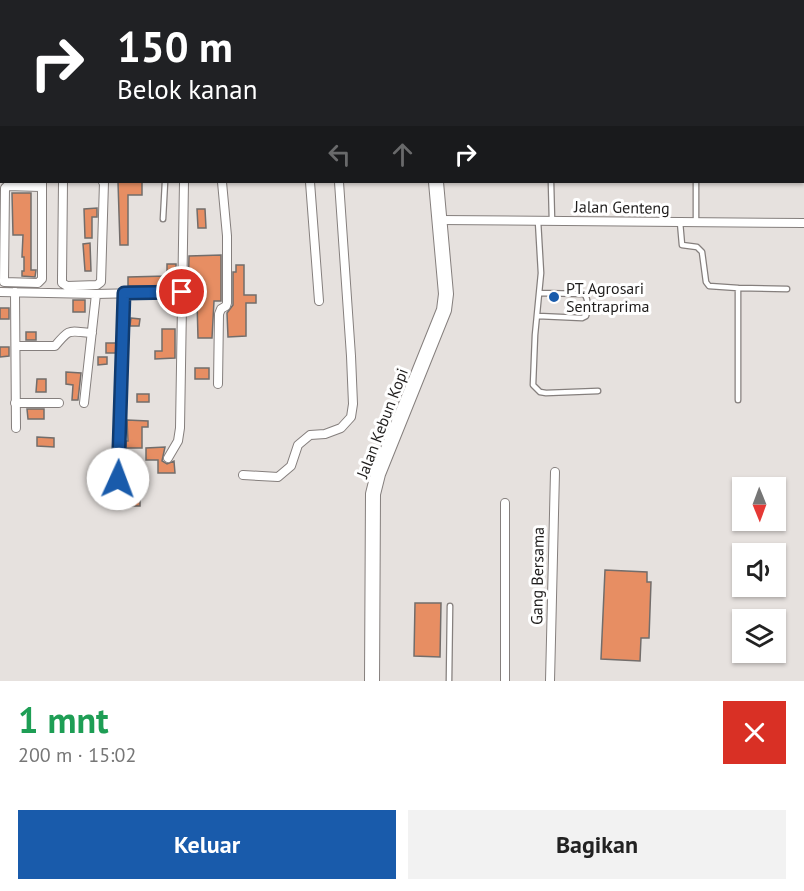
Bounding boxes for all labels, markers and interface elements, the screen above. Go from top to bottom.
text: 150 m [117,19,233,74]
icon: right [18,24,96,102]
text: Belok kanan [117,72,257,106]
icon: left [323,138,356,171]
icon: ahead [386,138,419,171]
icon: right [449,138,482,171]
street label: Jalan Genteng [573,196,670,218]
pin [156,266,207,317]
icon: arrive [165,275,198,308]
place label: PT. Agrosari Sentraprima [566,278,650,316]
marker: PT. Agrosari Sentraprima [547,290,561,304]
street label: Jalan Kebun Kopi [351,365,412,482]
position arrow [86,447,150,511]
north arrow [732,477,786,531]
map controls [732,477,786,663]
street label: Gang Bersama [526,527,548,625]
button: sound [732,543,786,597]
button: layers [732,609,786,663]
text: 1 mnt [18,696,109,743]
button: close [723,701,786,764]
text: 200 m · 15:02 [18,742,136,768]
button: Keluar [18,810,396,879]
button: Bagikan [408,810,786,879]

